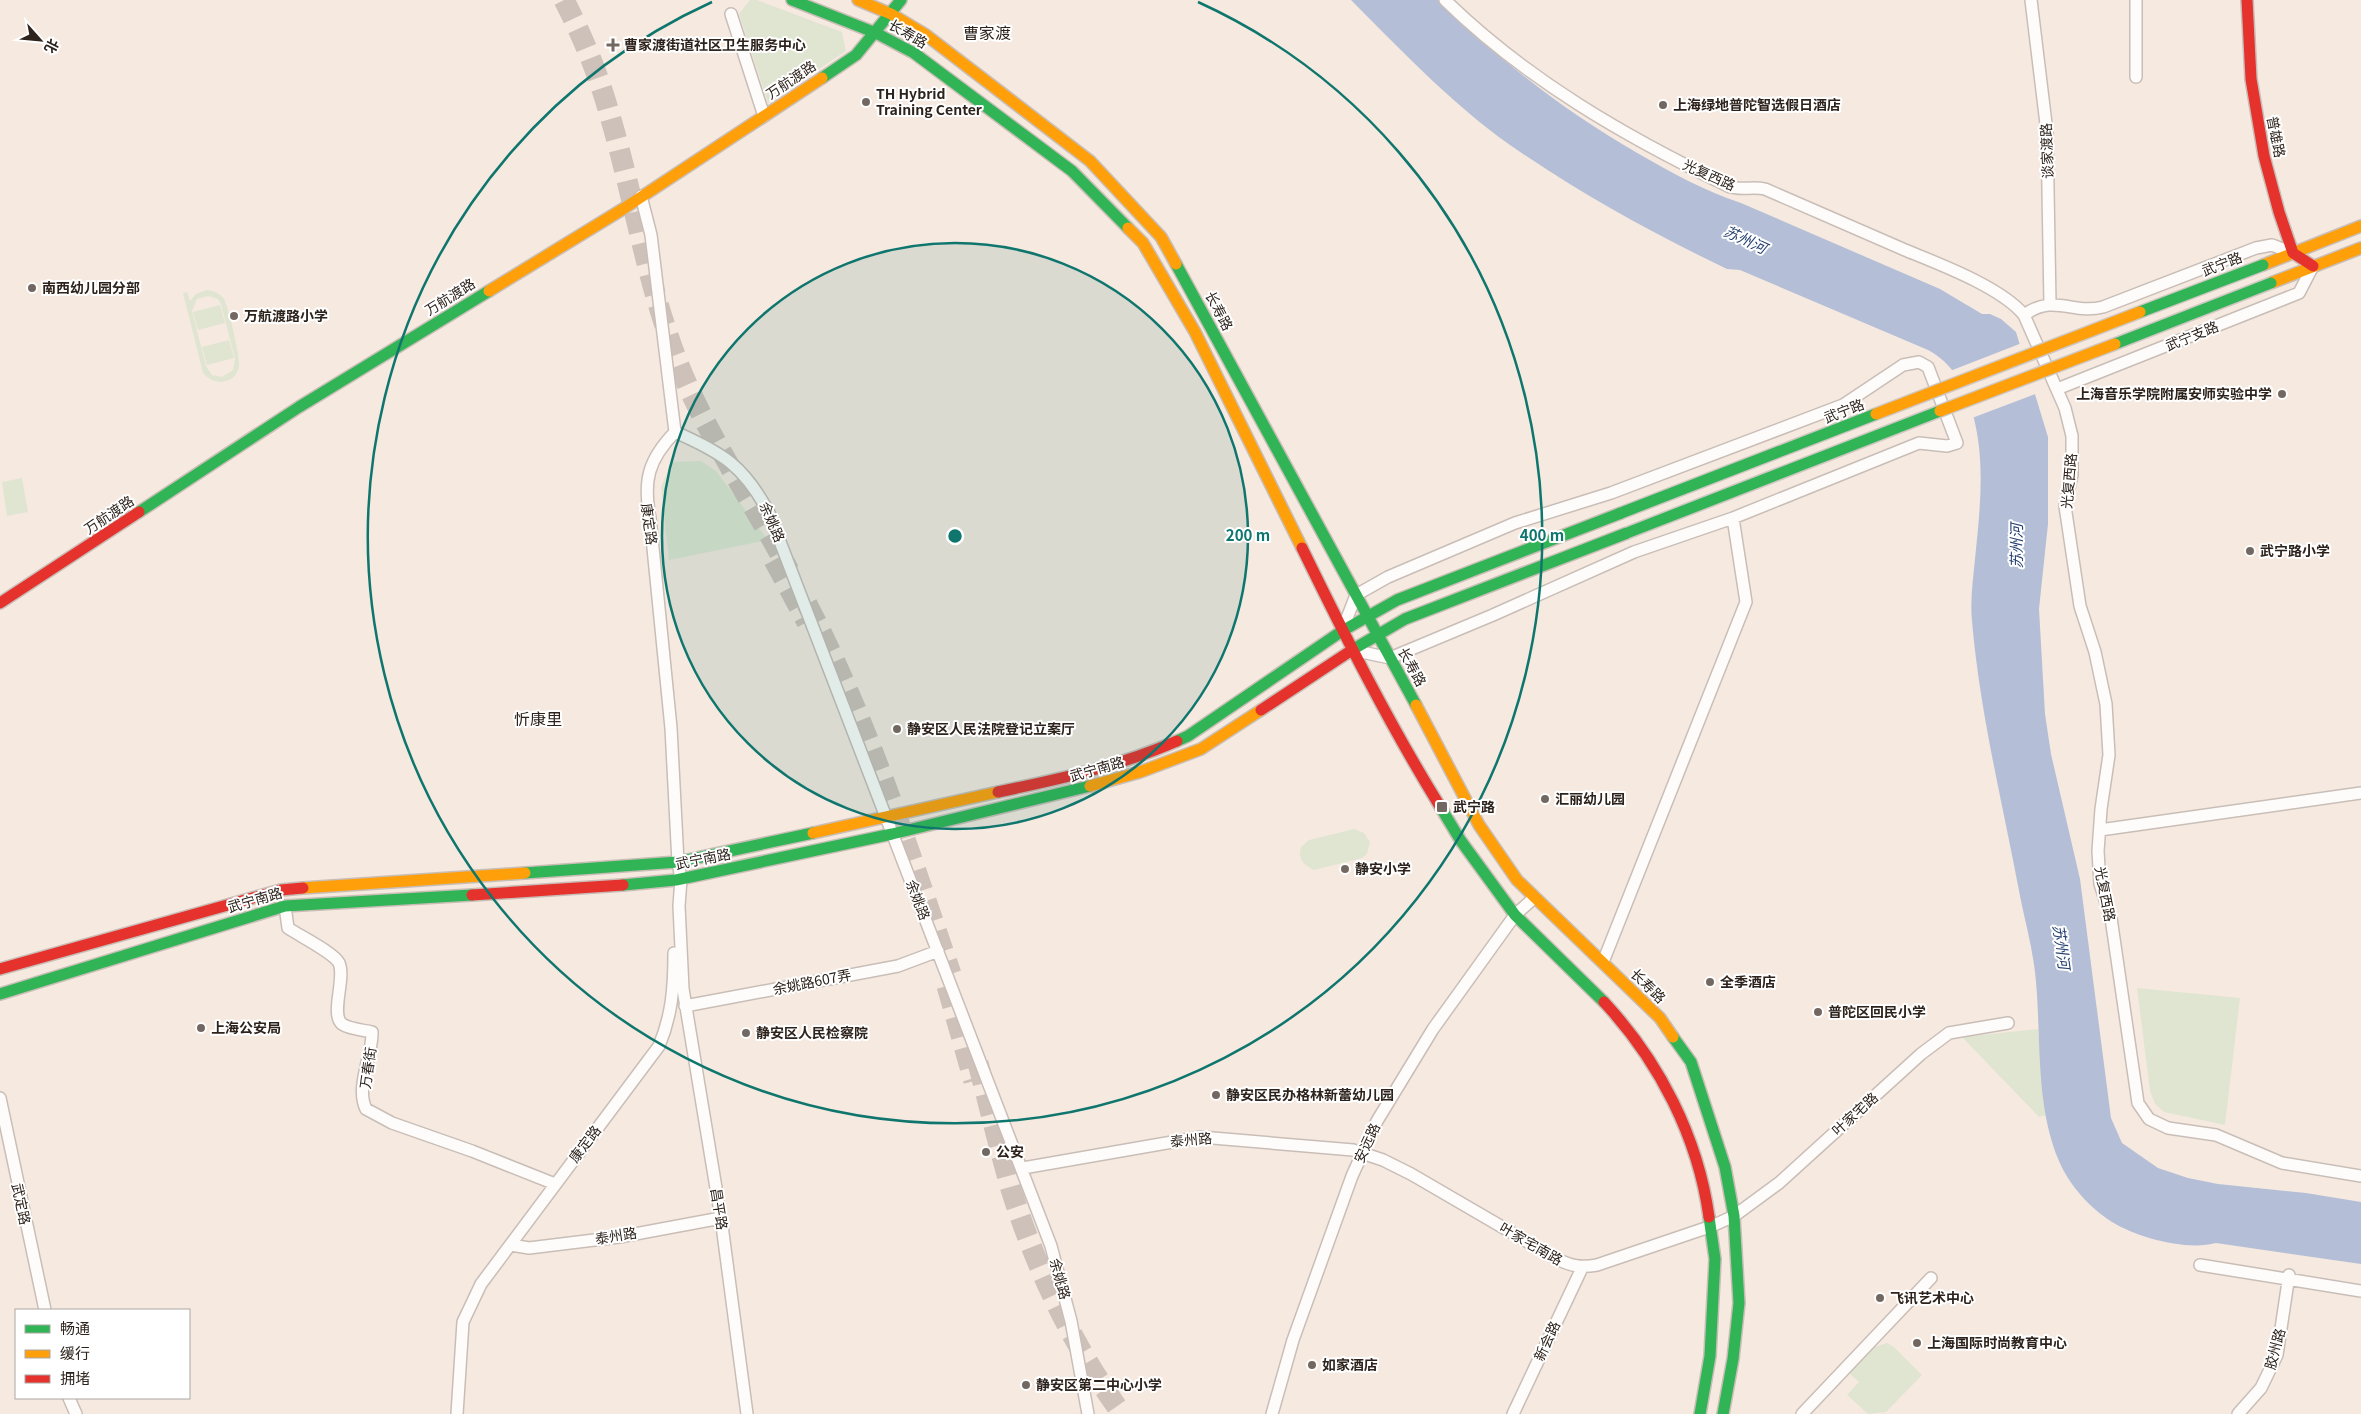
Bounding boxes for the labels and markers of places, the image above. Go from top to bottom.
place label: 曹家渡街道社区卫生服务中心 [624,34,806,54]
marker: 曹家渡街道社区卫生服务中心 [606,38,620,52]
place label: TH Hybrid Training Center [876,83,983,119]
place label: 上海绿地普陀智选假日酒店 [1673,94,1841,114]
marker: TH Hybrid Training Center [860,96,872,108]
marker: 上海绿地普陀智选假日酒店 [1657,99,1669,111]
place label: 南西幼儿园分部 [42,277,140,297]
marker: 南西幼儿园分部 [26,282,38,294]
place label: 万航渡路小学 [244,305,328,325]
marker: 万航渡路小学 [228,310,240,322]
place label: 上海音乐学院附属安师实验中学 [2076,383,2272,403]
marker: 上海音乐学院附属安师实验中学 [2276,388,2288,400]
centre of rings [946,527,964,545]
place label: 武宁路小学 [2260,540,2330,560]
marker: 武宁路小学 [2244,545,2256,557]
place label: 静安区人民法院登记立案厅 [907,718,1075,738]
marker: 静安区人民法院登记立案厅 [891,723,903,735]
place label: 汇丽幼儿园 [1555,788,1625,808]
marker: 汇丽幼儿园 [1539,793,1551,805]
place label: 武宁路 [1453,796,1495,816]
marker: 武宁路 [1435,800,1449,814]
place label: 静安小学 [1355,858,1411,878]
marker: 静安小学 [1339,863,1351,875]
place label: 全季酒店 [1720,971,1776,991]
marker: 全季酒店 [1704,976,1716,988]
place label: 普陀区回民小学 [1828,1001,1926,1021]
marker: 普陀区回民小学 [1812,1006,1824,1018]
place label: 上海公安局 [211,1017,281,1037]
marker: 上海公安局 [195,1022,207,1034]
place label: 静安区人民检察院 [756,1022,868,1042]
marker: 静安区人民检察院 [740,1027,752,1039]
place label: 静安区民办格林新蕾幼儿园 [1226,1084,1394,1104]
marker: 静安区民办格林新蕾幼儿园 [1210,1089,1222,1101]
place label: 公安 [996,1141,1024,1161]
marker: 公安 [980,1146,992,1158]
place label: 飞讯艺术中心 [1890,1287,1974,1307]
marker: 飞讯艺术中心 [1874,1292,1886,1304]
place label: 上海国际时尚教育中心 [1927,1332,2067,1352]
marker: 上海国际时尚教育中心 [1911,1337,1923,1349]
place label: 如家酒店 [1322,1354,1378,1374]
marker: 如家酒店 [1306,1359,1318,1371]
place label: 静安区第二中心小学 [1036,1374,1162,1394]
marker: 静安区第二中心小学 [1020,1379,1032,1391]

